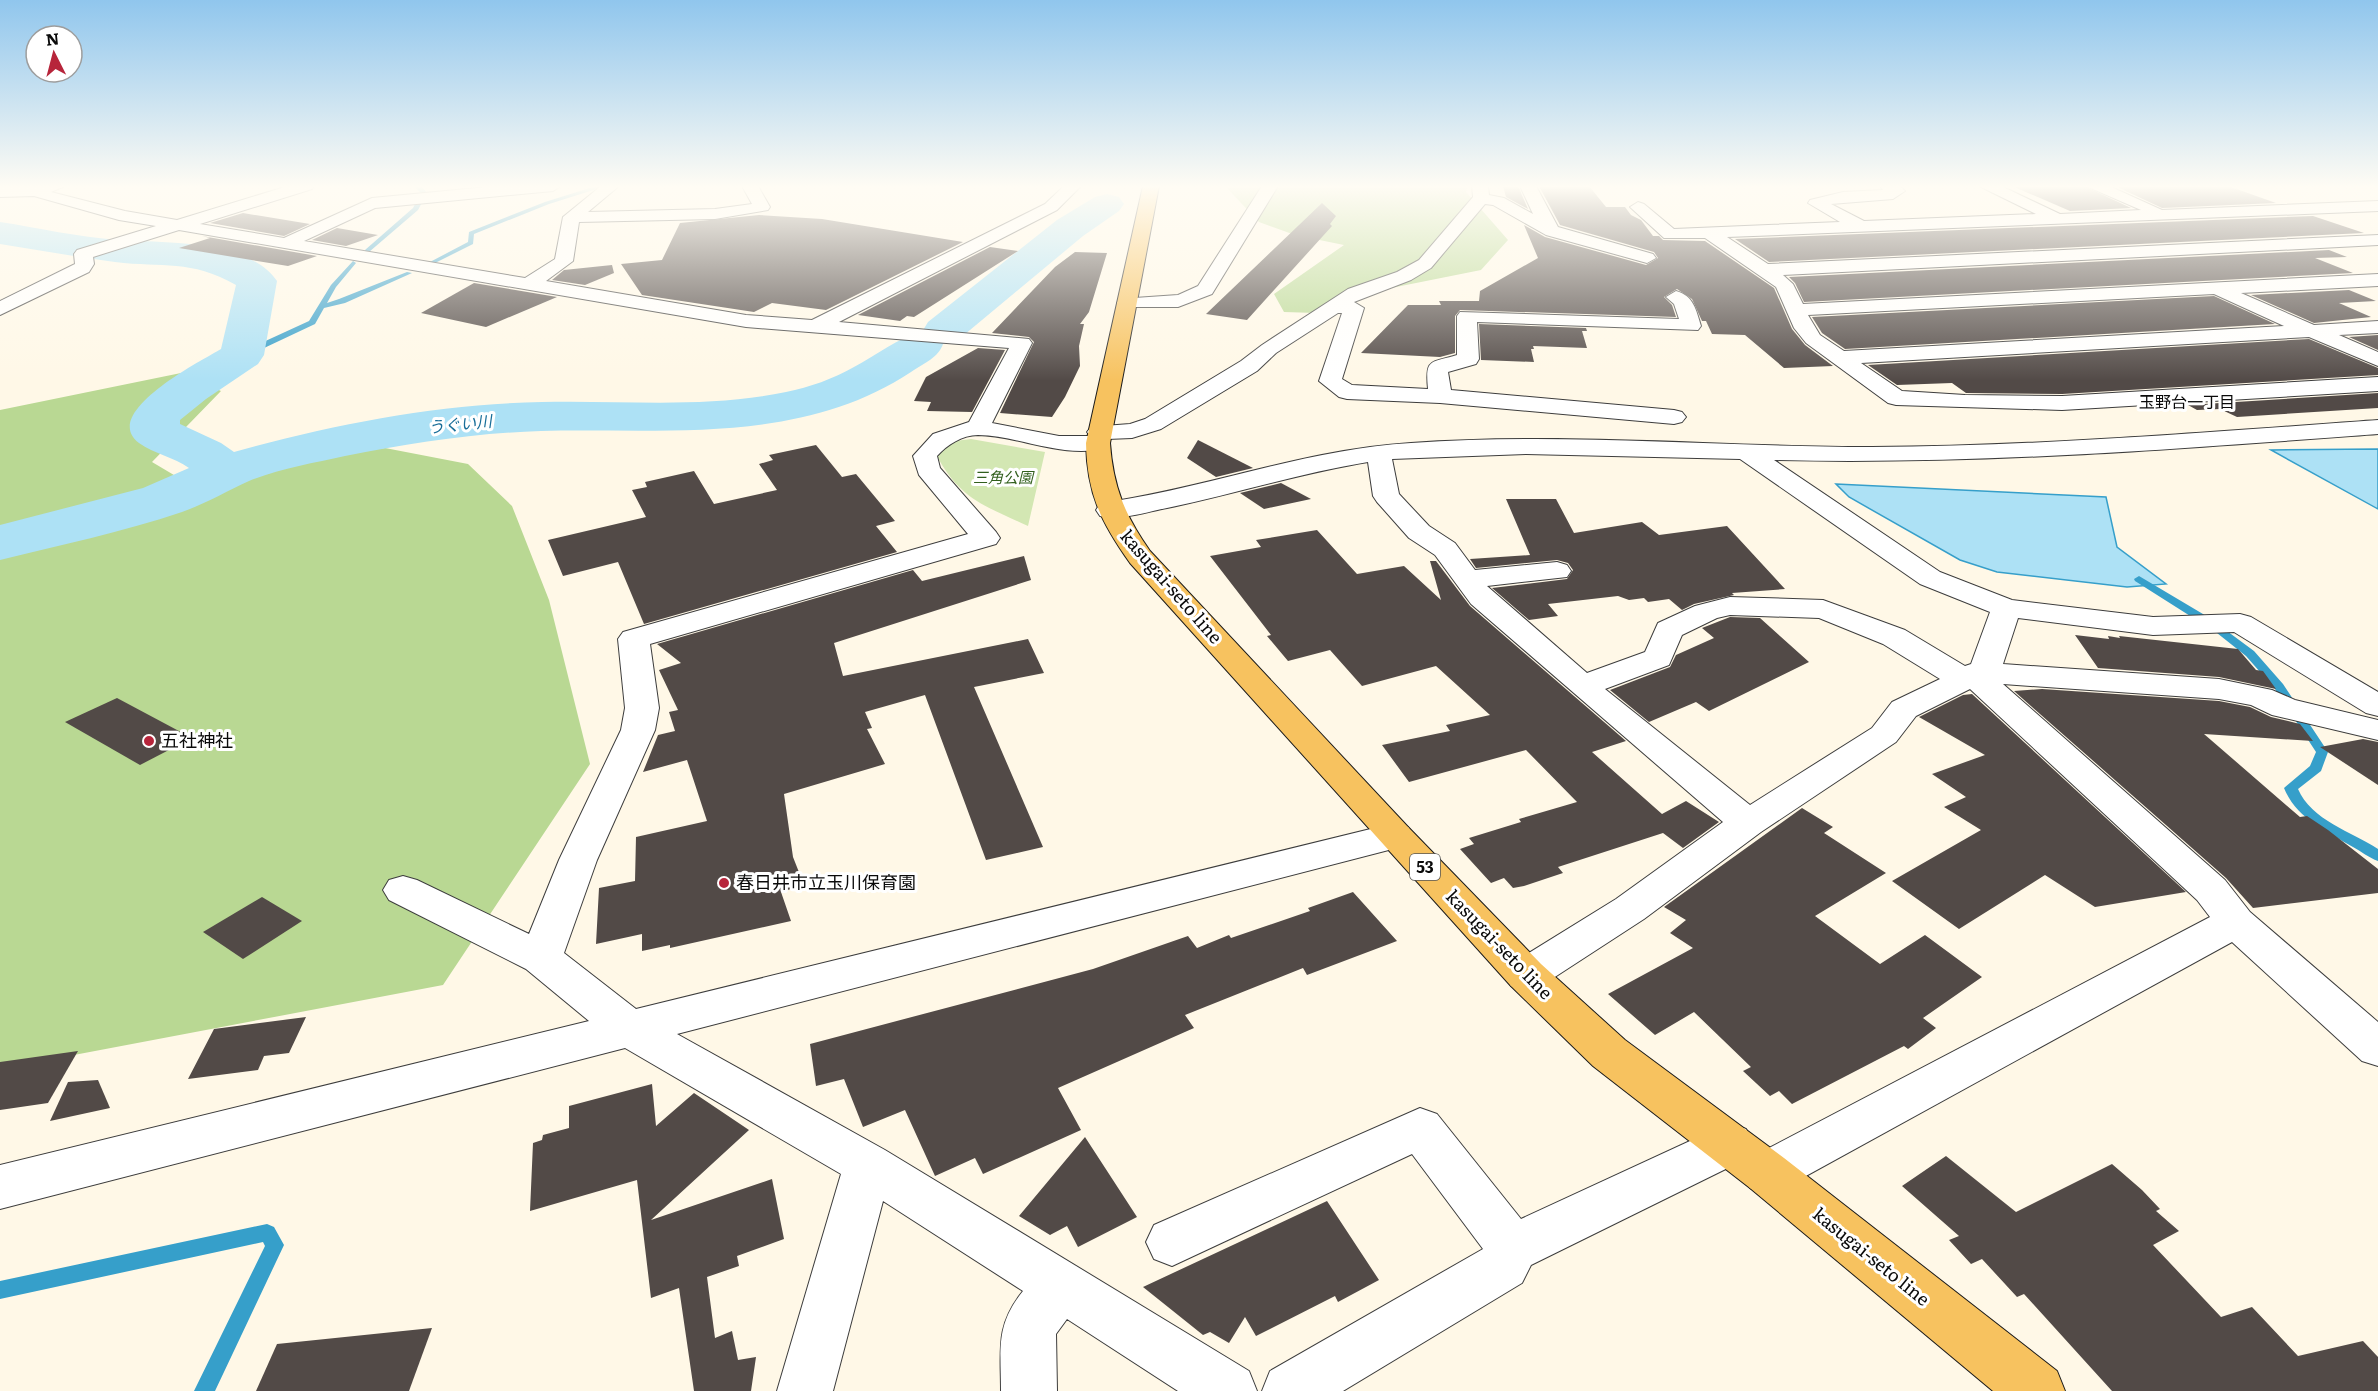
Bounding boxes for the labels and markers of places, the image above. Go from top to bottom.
place label: 五社神社 [161,726,233,753]
marker: 五社神社 [142,734,156,748]
place label: 春日井市立玉川保育園 [736,868,916,895]
marker: 春日井市立玉川保育園 [717,876,731,890]

